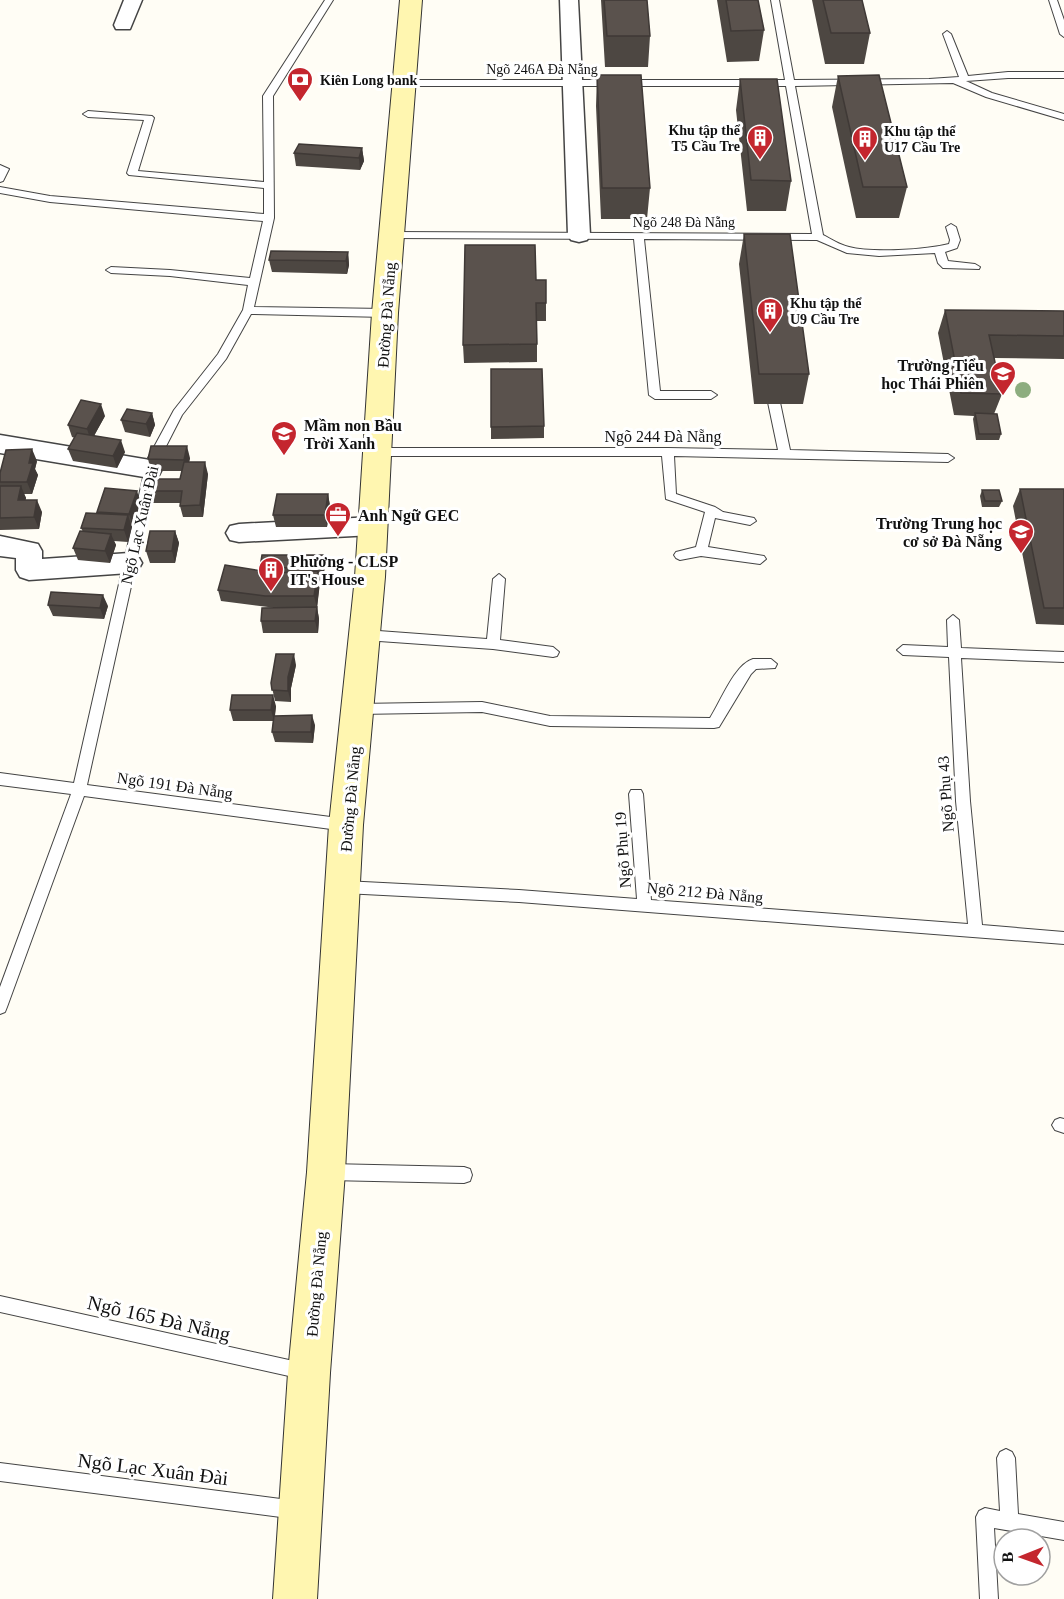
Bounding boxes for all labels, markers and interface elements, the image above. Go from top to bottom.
street label: Ngõ 246A Đà Nẵng [486,62,598,77]
bank icon: Kiên Long bank [285,65,315,103]
place label: Kiên Long bank [320,73,417,88]
place label: Khu tập thể T5 Cầu Tre [668,123,741,154]
building icon: Khu tập thể T5 Cầu Tre [745,123,775,161]
building icon: Khu tập thể U17 Cầu Tre [850,124,880,162]
place label: Khu tập thể U17 Cầu Tre [884,124,960,155]
street label: Ngõ 248 Đà Nẵng [633,215,735,230]
street label: Đường Đà Nẵng [374,262,400,369]
building icon: Khu tập thể U9 Cầu Tre [755,296,785,334]
place label: Khu tập thể U9 Cầu Tre [790,296,862,327]
place label: Trường Tiểu học Thái Phiên [881,357,984,393]
school or university icon: Trường Tiểu học Thái Phiên [988,359,1018,397]
place label: Mầm non Bầu Trời Xanh [304,417,402,452]
school or university icon: Mầm non Bầu Trời Xanh [269,419,299,457]
street label: Ngõ 244 Đà Nẵng [605,428,721,446]
street label: Ngõ Lạc Xuân Đài [118,464,163,586]
office icon: Anh Ngữ GEC [323,500,353,538]
place label: Anh Ngữ GEC [358,507,459,525]
place label: Trường Trung học cơ sở Đà Nẵng [876,515,1002,551]
school or university icon: Trường Trung học cơ sở Đà Nẵng [1006,517,1036,555]
place label: Phương - CLSP IT's House [290,553,398,588]
building icon: Phương - CLSP IT's House [256,555,286,593]
street label: Đường Đà Nẵng [337,746,365,853]
street label: Ngõ Phụ 43 [934,755,958,833]
street label: Ngõ 191 Đà Nẵng [116,769,234,803]
street label: Ngõ Phụ 19 [611,811,635,889]
street label: Ngõ 212 Đà Nẵng [646,879,764,907]
street label: Đường Đà Nẵng [303,1231,331,1338]
street label: Ngõ 165 Đà Nẵng [85,1291,233,1346]
street label: Ngõ Lạc Xuân Đài [76,1449,230,1490]
north arrow [992,1527,1052,1587]
text: B [999,1551,1016,1563]

